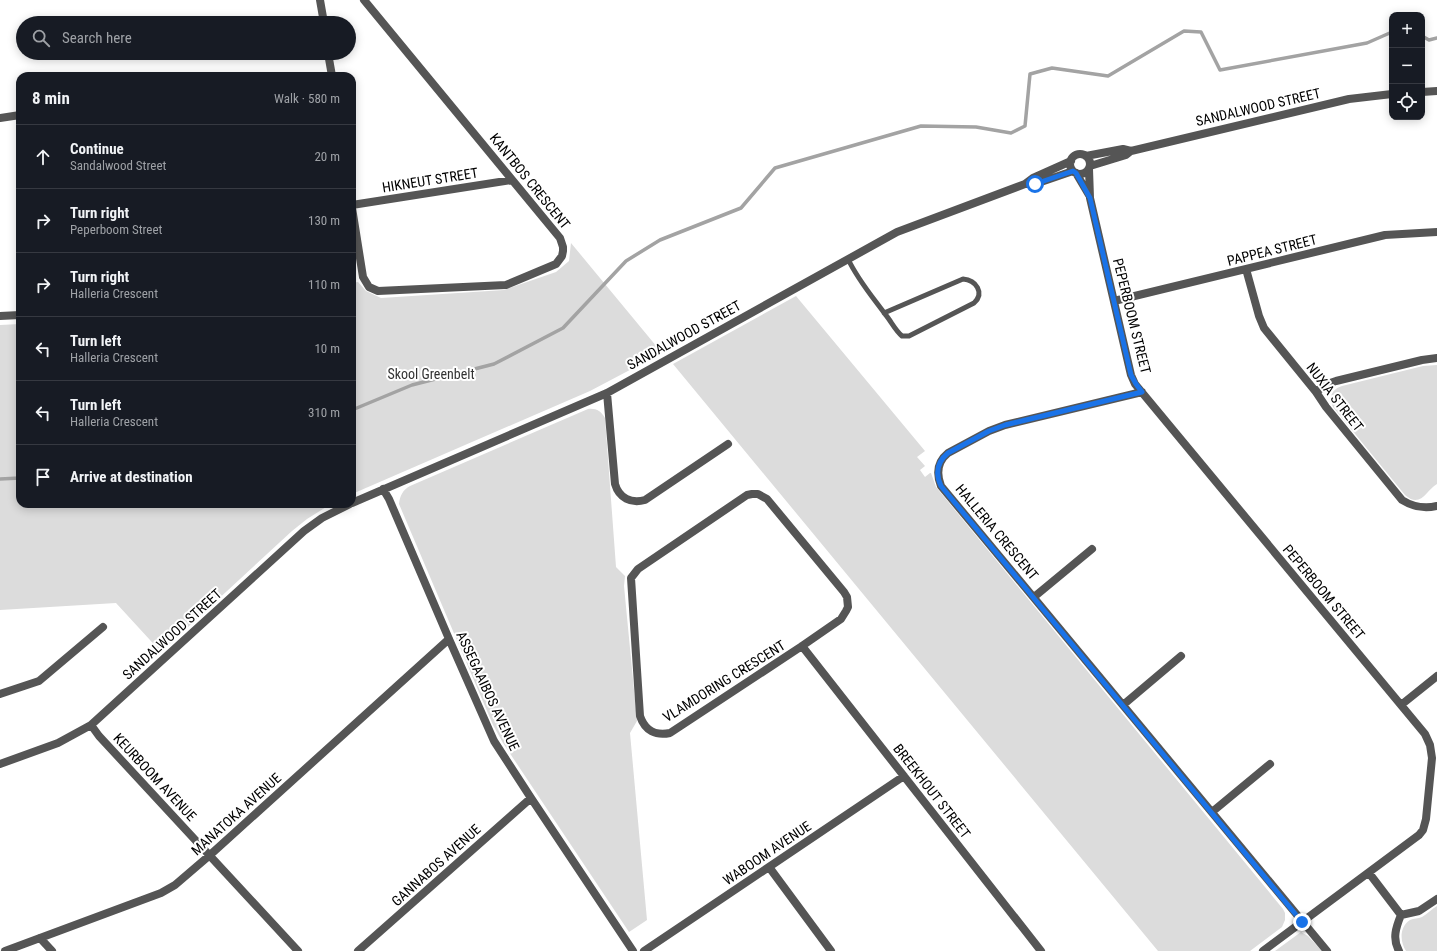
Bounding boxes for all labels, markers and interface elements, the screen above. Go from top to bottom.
map controls [1389,12,1425,120]
button: + [1389,12,1425,48]
search box [16,16,356,60]
icon: search [30,27,52,49]
text: Search here [62,29,132,47]
button: − [1389,48,1425,84]
button: locate [1389,84,1425,120]
street label: SANDALWOOD STREET [1194,85,1322,129]
text: 8 min [32,88,70,108]
text: Walk · 580 m [274,91,340,106]
street label: KANTBOS CRESCENT [487,130,573,232]
text: Continue [70,140,124,158]
icon: ahead [32,146,54,168]
text: 20 m [314,149,340,164]
text: Sandalwood Street [70,158,166,173]
street label: HIKNEUT STREET [381,165,479,195]
route start [1026,175,1044,193]
text: Turn right [70,204,129,222]
icon: right [32,210,54,232]
text: 130 m [308,213,340,228]
text: Peperboom Street [70,222,162,237]
street label: PAPPEA STREET [1225,231,1319,269]
street label: PEPERBOOM STREET [1110,257,1154,375]
text: Turn right [70,268,129,286]
icon: right [32,274,54,296]
text: 110 m [308,277,340,292]
text: Halleria Crescent [70,286,158,301]
street label: SANDALWOOD STREET [624,297,744,373]
text: Turn left [70,332,121,350]
icon: left [32,338,54,360]
text: 10 m [314,341,340,356]
text: Halleria Crescent [70,350,158,365]
street label: NUXIA STREET [1303,360,1367,434]
park label: Skool Greenbelt [387,366,475,382]
text: Turn left [70,396,121,414]
icon: left [32,402,54,424]
text: 310 m [308,405,340,420]
text: Halleria Crescent [70,414,158,429]
icon: arrive [32,466,54,488]
text: Arrive at destination [70,468,193,486]
street label: HALLERIA CRESCENT [952,481,1042,583]
street label: PEPERBOOM STREET [1280,541,1368,643]
street label: SANDALWOOD STREET [119,585,225,683]
street label: ASSEGAAIBOS AVENUE [453,629,523,753]
street label: VLAMDORING CRESCENT [660,637,788,725]
street label: KEURBOOM AVENUE [110,730,200,824]
street label: BREEKHOUT STREET [890,741,974,841]
street label: MANATOKA AVENUE [188,770,284,858]
street label: WABOOM AVENUE [720,818,814,888]
street label: GANNABOS AVENUE [388,821,484,909]
route end [1293,913,1311,931]

